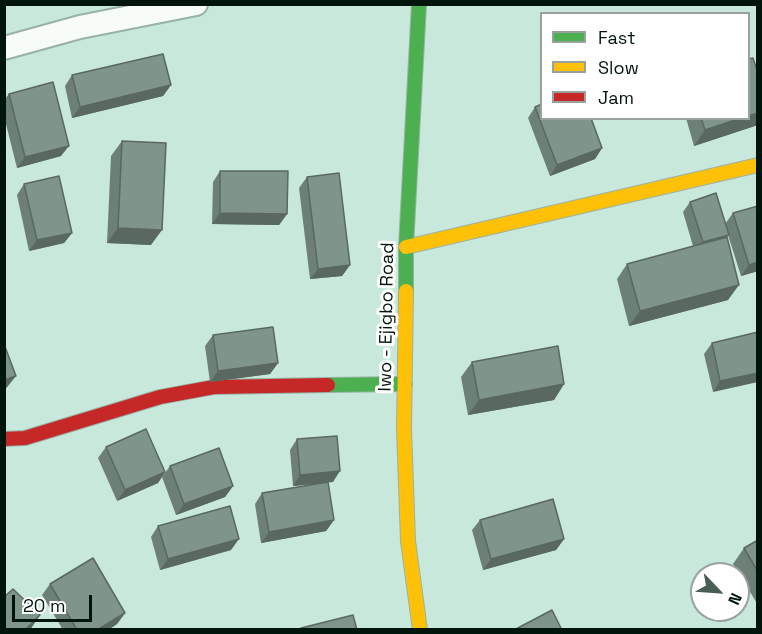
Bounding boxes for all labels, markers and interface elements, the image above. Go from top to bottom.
legend [540,12,750,120]
text: Fast [598,26,635,49]
text: Slow [598,56,639,79]
text: Jam [598,86,634,109]
street label: Iwo - Ejigbo Road [375,242,399,392]
north arrow [690,562,750,622]
scale bar [15,583,94,621]
text: N [723,590,747,608]
text: 20 m [23,594,66,617]

